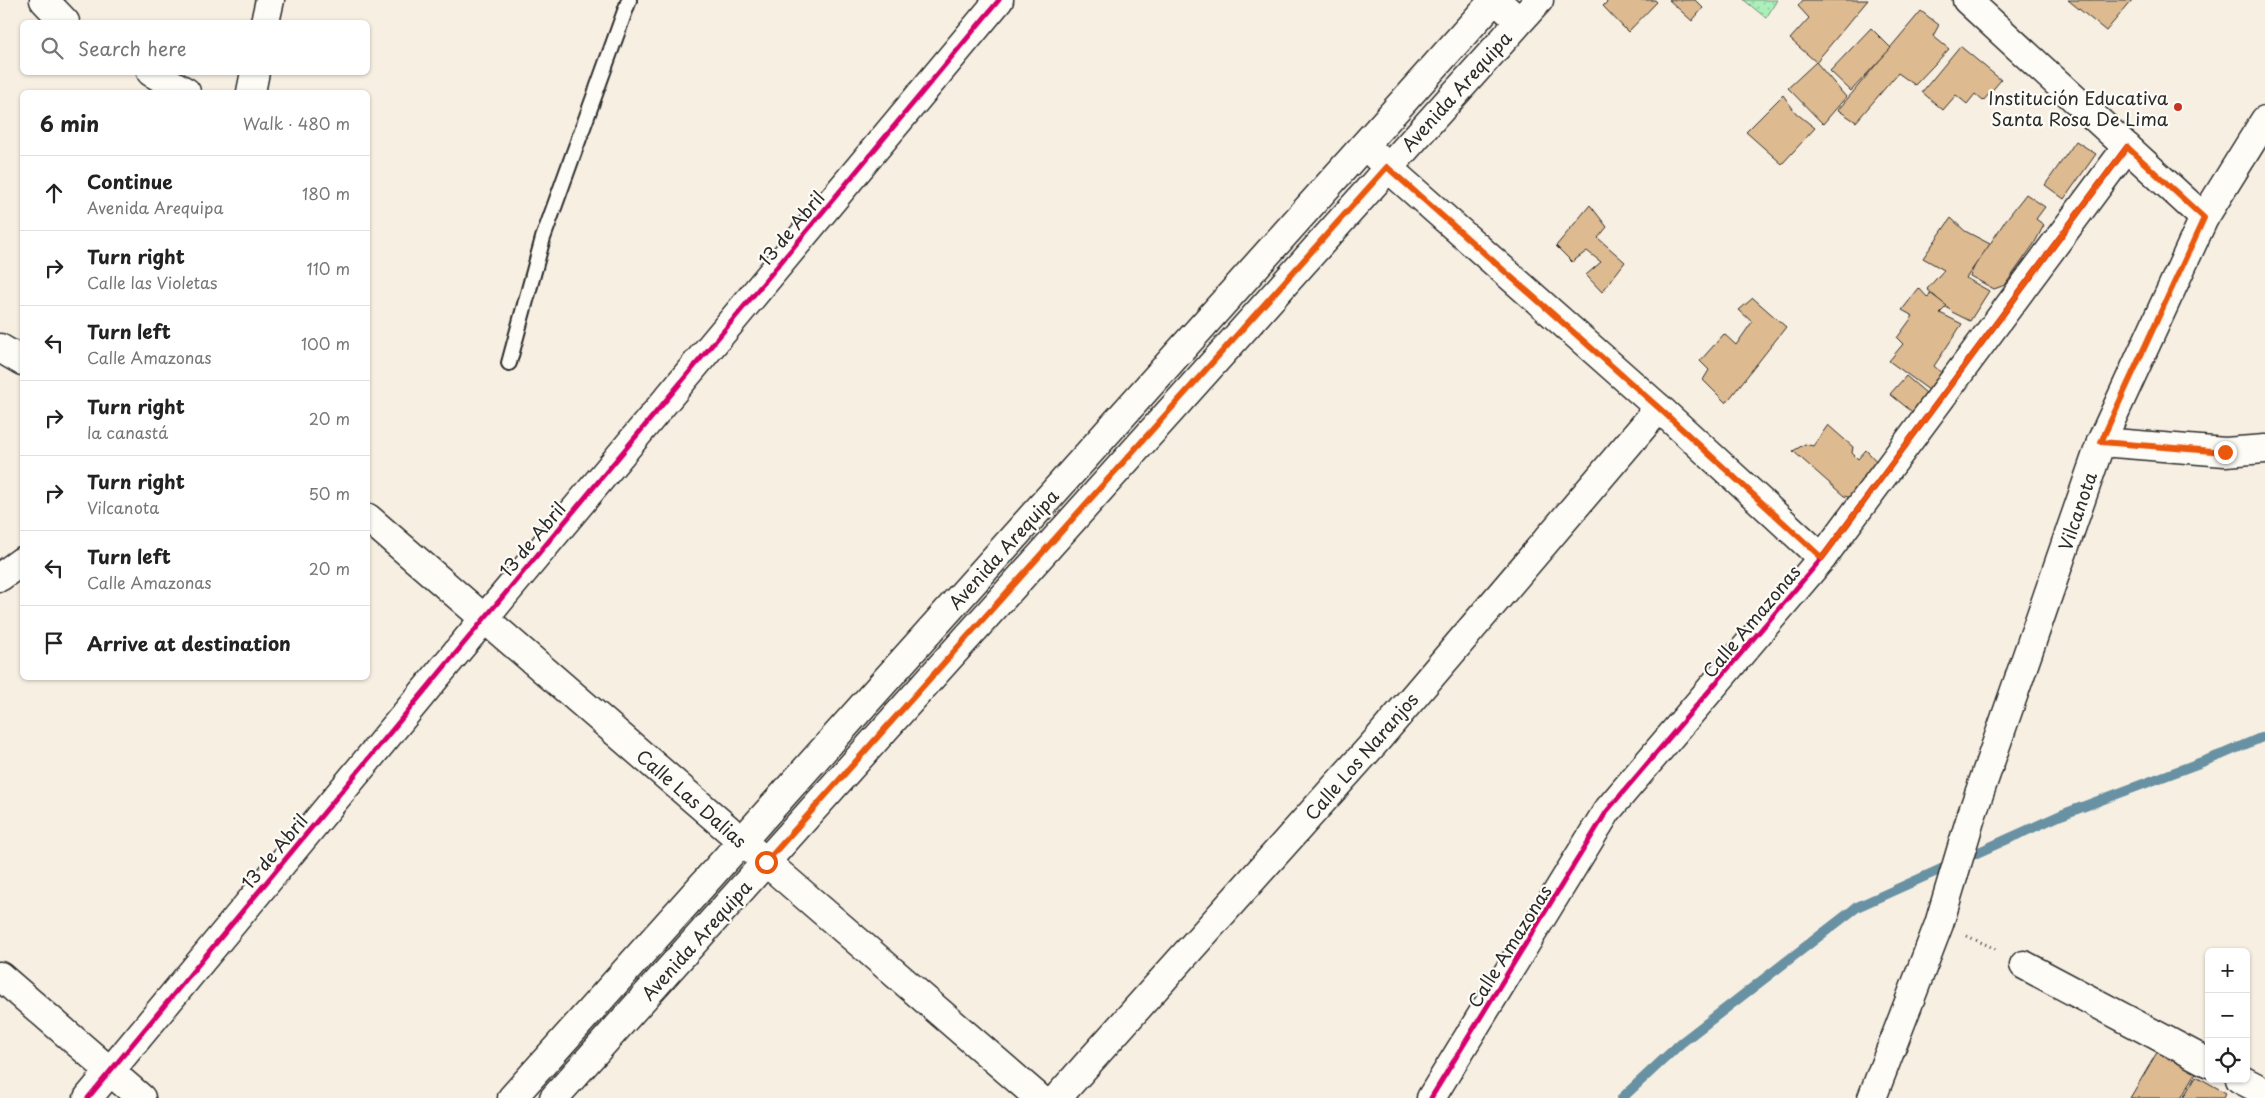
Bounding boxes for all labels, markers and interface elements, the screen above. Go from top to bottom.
search box [20,20,370,75]
street label: Avenida Arequipa [1395,24,1518,157]
icon: search [38,34,66,62]
text: Search here [78,34,187,62]
place label: Institución Educativa Santa Rosa De Lima [1988,84,2169,132]
marker: Institución Educativa Santa Rosa De Lima [2172,101,2184,113]
text: 6 min [40,107,99,139]
text: Walk · 480 m [243,111,350,135]
text: Continue [87,167,173,195]
icon: ahead [40,179,68,207]
text: 180 m [302,181,350,205]
street label: 13 de Abril [752,185,830,271]
text: Avenida Arequipa [87,195,224,219]
text: Turn right [87,242,185,270]
icon: right [40,254,68,282]
text: 110 m [307,256,350,280]
text: Calle las Violetas [87,270,217,294]
text: Turn left [87,317,171,345]
icon: left [40,329,68,357]
text: 100 m [301,331,350,355]
text: Calle Amazonas [87,345,212,369]
text: Turn right [87,392,185,420]
icon: right [40,404,68,432]
text: 20 m [309,406,350,430]
text: la canastá [87,420,168,444]
route end [2214,441,2237,464]
text: Turn right [87,467,185,495]
street label: Vilcanota [2051,467,2103,554]
icon: right [40,479,68,507]
text: 50 m [309,481,350,505]
street label: Avenida Arequipa [942,482,1065,615]
text: Vilcanota [87,495,159,519]
street label: 13 de Abril [493,496,571,582]
text: Turn left [87,542,171,570]
icon: left [40,554,68,582]
text: 20 m [309,556,350,580]
street label: Calle Amazonas [1696,559,1806,683]
text: Calle Amazonas [87,570,212,594]
icon: arrive [40,629,68,657]
text: Arrive at destination [87,629,291,657]
street label: Calle Los Naranjos [1298,686,1424,826]
street label: Calle Las Dalias [631,742,753,854]
street label: 13 de Abril [235,808,313,894]
route start [755,851,778,874]
street label: Avenida Arequipa [635,873,758,1006]
street label: Calle Amazonas [1460,879,1558,1013]
map controls [2205,948,2250,1083]
button: + [2205,948,2250,993]
button: − [2205,993,2250,1038]
button: locate [2205,1038,2250,1083]

